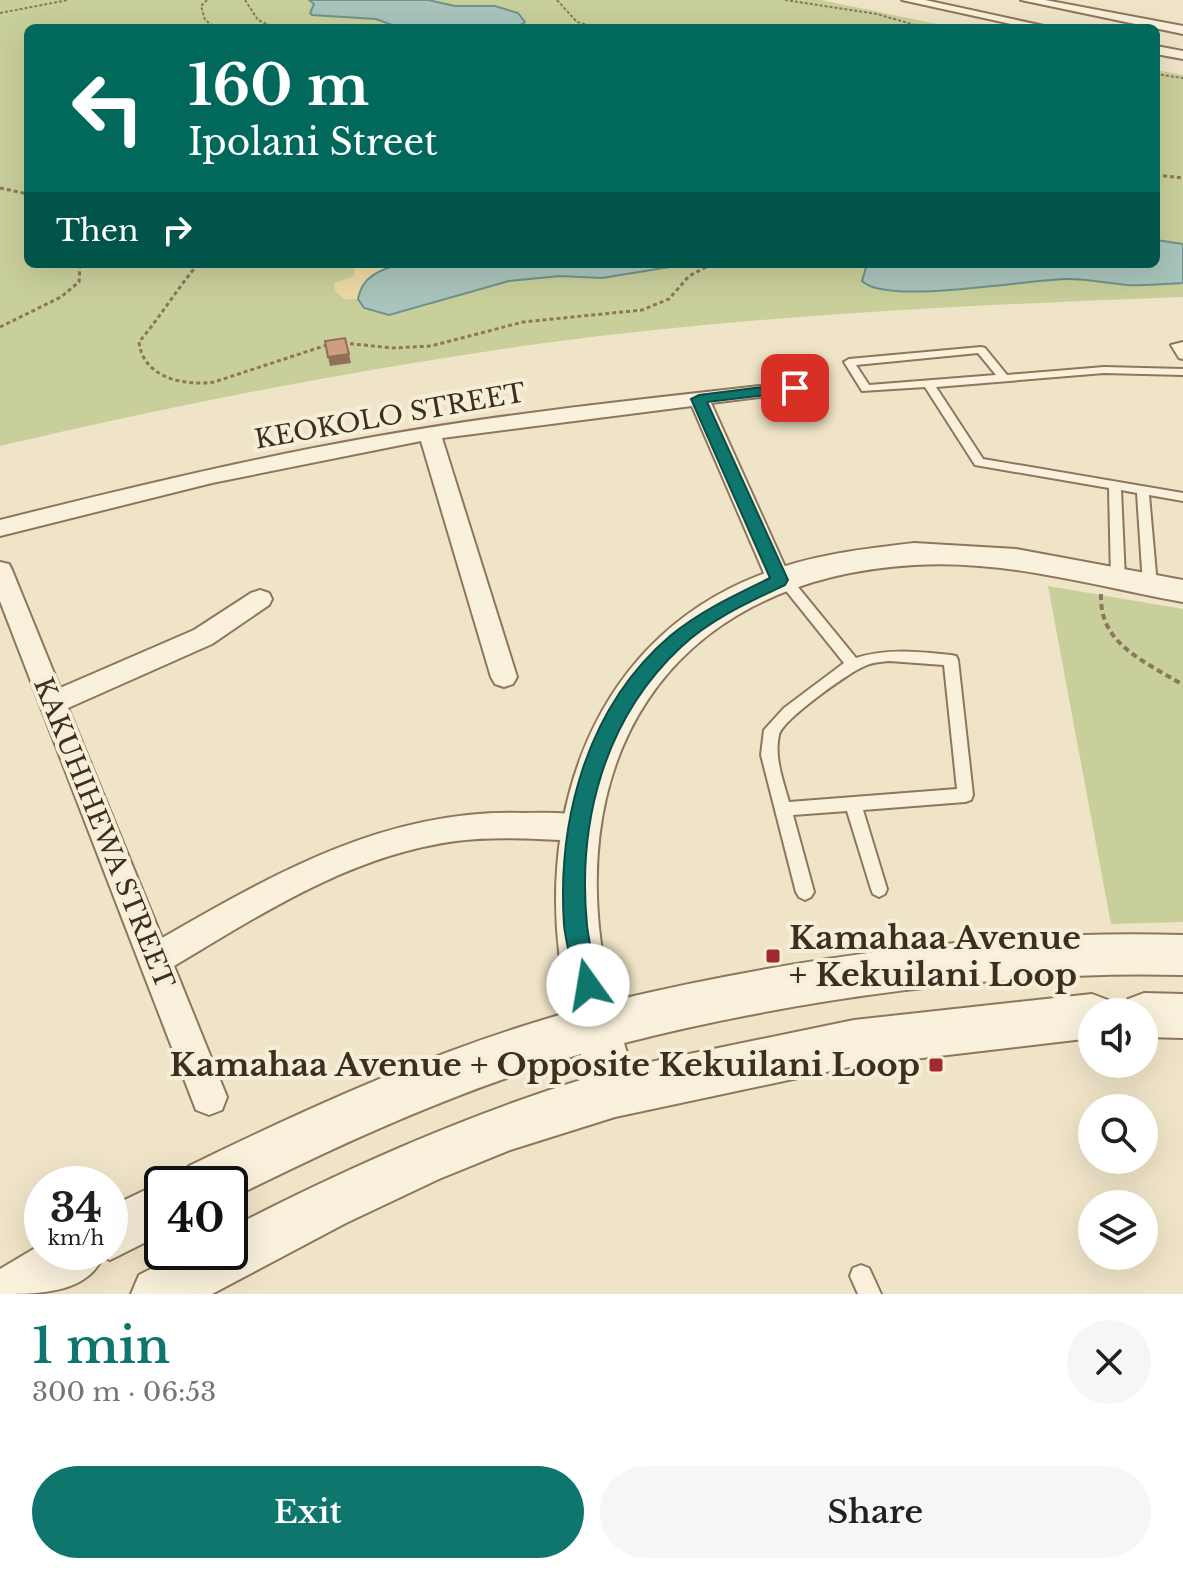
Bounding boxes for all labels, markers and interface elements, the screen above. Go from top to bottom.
text: 160 m [188,51,369,120]
icon: left [56,56,160,160]
text: Ipolani Street [188,120,438,165]
icon: right [155,208,199,252]
text: Then [56,212,139,249]
pin [761,354,829,422]
icon: arrive [773,366,817,410]
street label: KEOKOLO STREET [252,376,528,456]
street label: KAKUHIHEWA STREET [27,673,181,993]
place label: Kamahaa Avenue + Kekuilani Loop [789,918,1081,995]
position arrow [546,943,630,1027]
marker: Kamahaa Avenue + Kekuilani Loop [764,947,782,965]
map controls [1078,998,1158,1270]
button: sound [1078,998,1158,1078]
place label: Kamahaa Avenue + Opposite Kekuilani Loop [170,1045,920,1085]
marker: Kamahaa Avenue + Opposite Kekuilani Loop [927,1056,945,1074]
button: search [1078,1094,1158,1174]
speed limit sign: 40 [144,1166,248,1270]
text: 34 [50,1183,102,1233]
button: layers [1078,1190,1158,1270]
text: km/h [48,1226,104,1250]
text: 1 min [32,1316,170,1376]
button: close [1067,1320,1151,1404]
text: 300 m · 06:53 [32,1376,216,1408]
button: Exit [32,1466,584,1558]
button: Share [600,1466,1151,1558]

